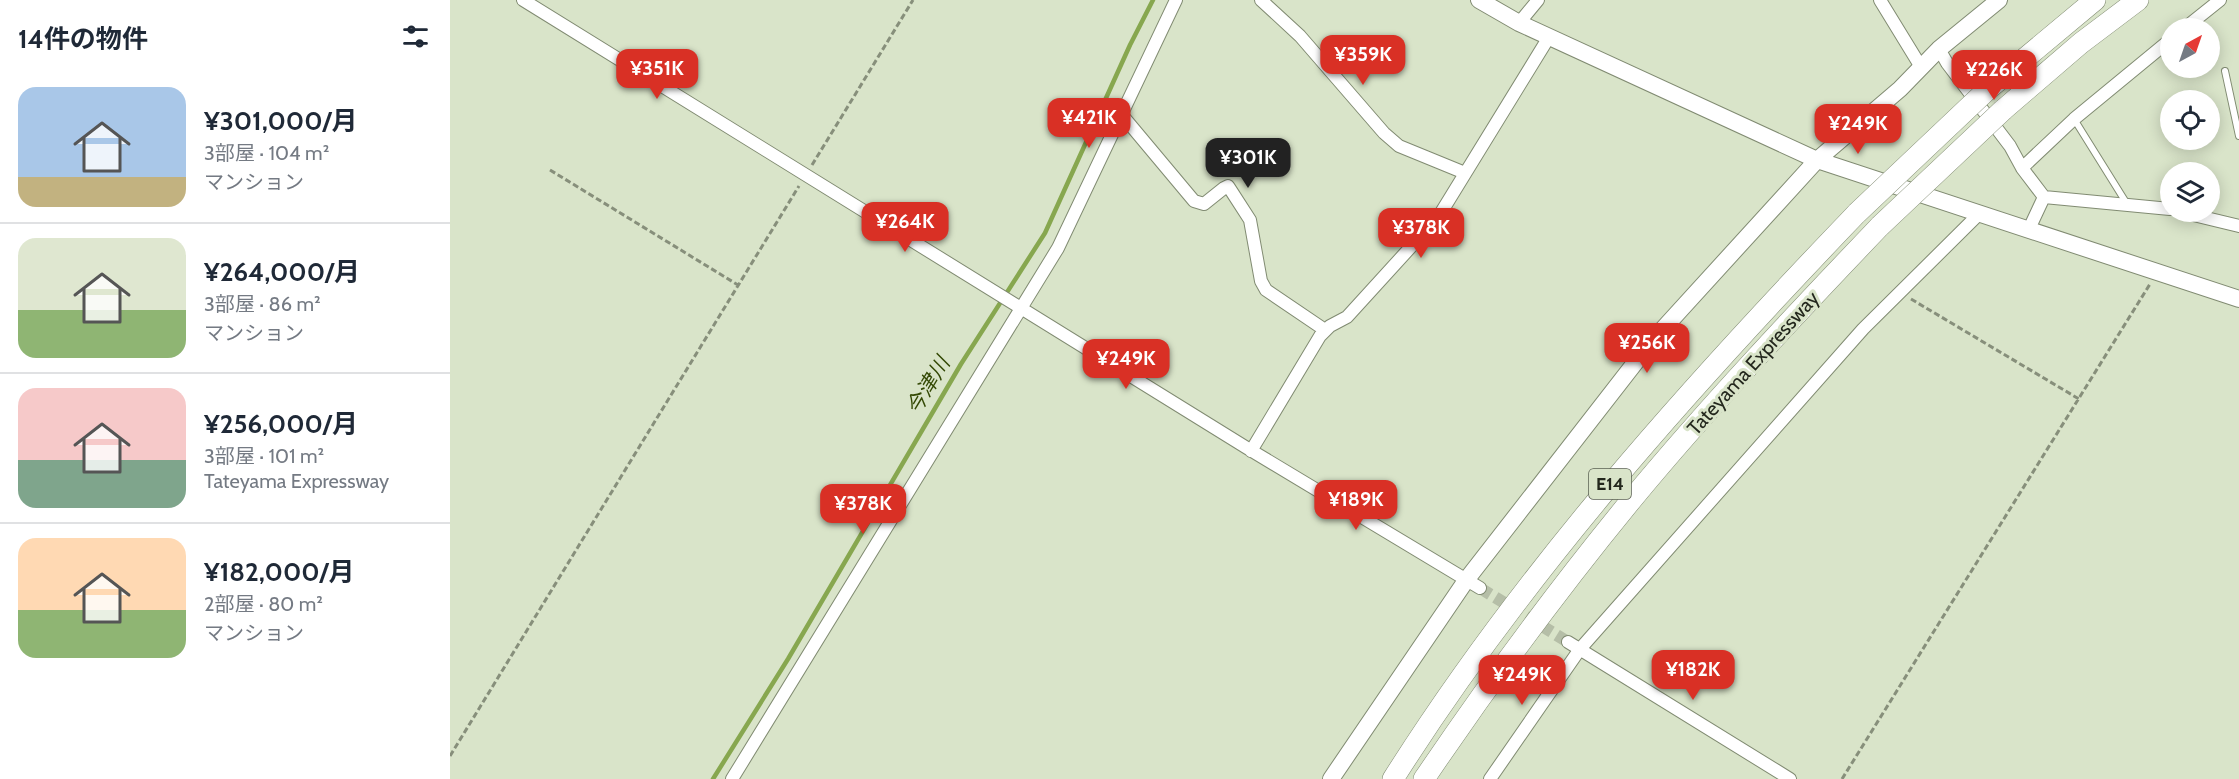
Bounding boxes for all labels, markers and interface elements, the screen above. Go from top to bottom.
north arrow [2160,18,2220,78]
map controls [2160,18,2220,222]
icon: filters [399,20,432,53]
text: 14件の物件 [18,23,148,55]
pin: ¥359K [1321,35,1405,86]
text: ¥359K [1334,42,1392,66]
pin: ¥351K [615,49,699,100]
pin: ¥226K [1952,50,2036,101]
text: ¥351K [630,56,684,80]
text: ¥226K [1965,57,2023,81]
button: locate [2160,90,2220,150]
pin: ¥421K [1047,98,1131,149]
pin: ¥249K [1816,104,1900,155]
text: ¥301,000/月 [204,105,358,137]
text: ¥421K [1062,105,1117,129]
icon: home [66,111,138,183]
text: ¥249K [1829,111,1887,135]
pin: ¥301K [1206,138,1290,189]
text: 3部屋 · 104 m² [204,141,329,165]
text: ¥301K [1220,145,1276,169]
button: layers [2160,162,2220,222]
text: マンション [204,170,304,194]
pin: ¥264K [863,202,947,253]
pin: ¥378K [1379,208,1463,259]
text: ¥264K [876,209,934,233]
text: ¥378K [1392,215,1450,239]
text: ¥264,000/月 [204,256,360,288]
icon: home [66,262,138,334]
street label: Tateyama Expressway [1682,286,1824,440]
text: 3部屋 · 86 m² [204,292,321,316]
text: マンション [204,321,304,345]
pin: ¥256K [1605,323,1689,374]
text: ¥256K [1618,330,1676,354]
pin: ¥249K [1084,339,1168,390]
text: ¥249K [1097,346,1155,370]
water label: 今津川 [901,351,956,419]
text: ¥256,000/月 [204,408,358,440]
icon: home [66,412,138,484]
text: 3部屋 · 101 m² [204,444,324,468]
text: Tateyama Expressway [204,469,389,493]
road number: E14 [1589,469,1631,499]
pin: ¥189K [1314,480,1398,531]
pin: ¥378K [821,484,905,535]
text: ¥189K [1328,487,1384,511]
text: ¥378K [834,491,892,515]
text: ¥182,000/月 [204,556,355,588]
icon: home [66,562,138,634]
text: 2部屋 · 80 m² [204,592,323,616]
text: マンション [204,621,304,645]
pin: ¥182K [1651,650,1735,701]
pin: ¥249K [1480,655,1564,706]
text: ¥182K [1666,657,1720,681]
text: ¥249K [1493,662,1551,686]

